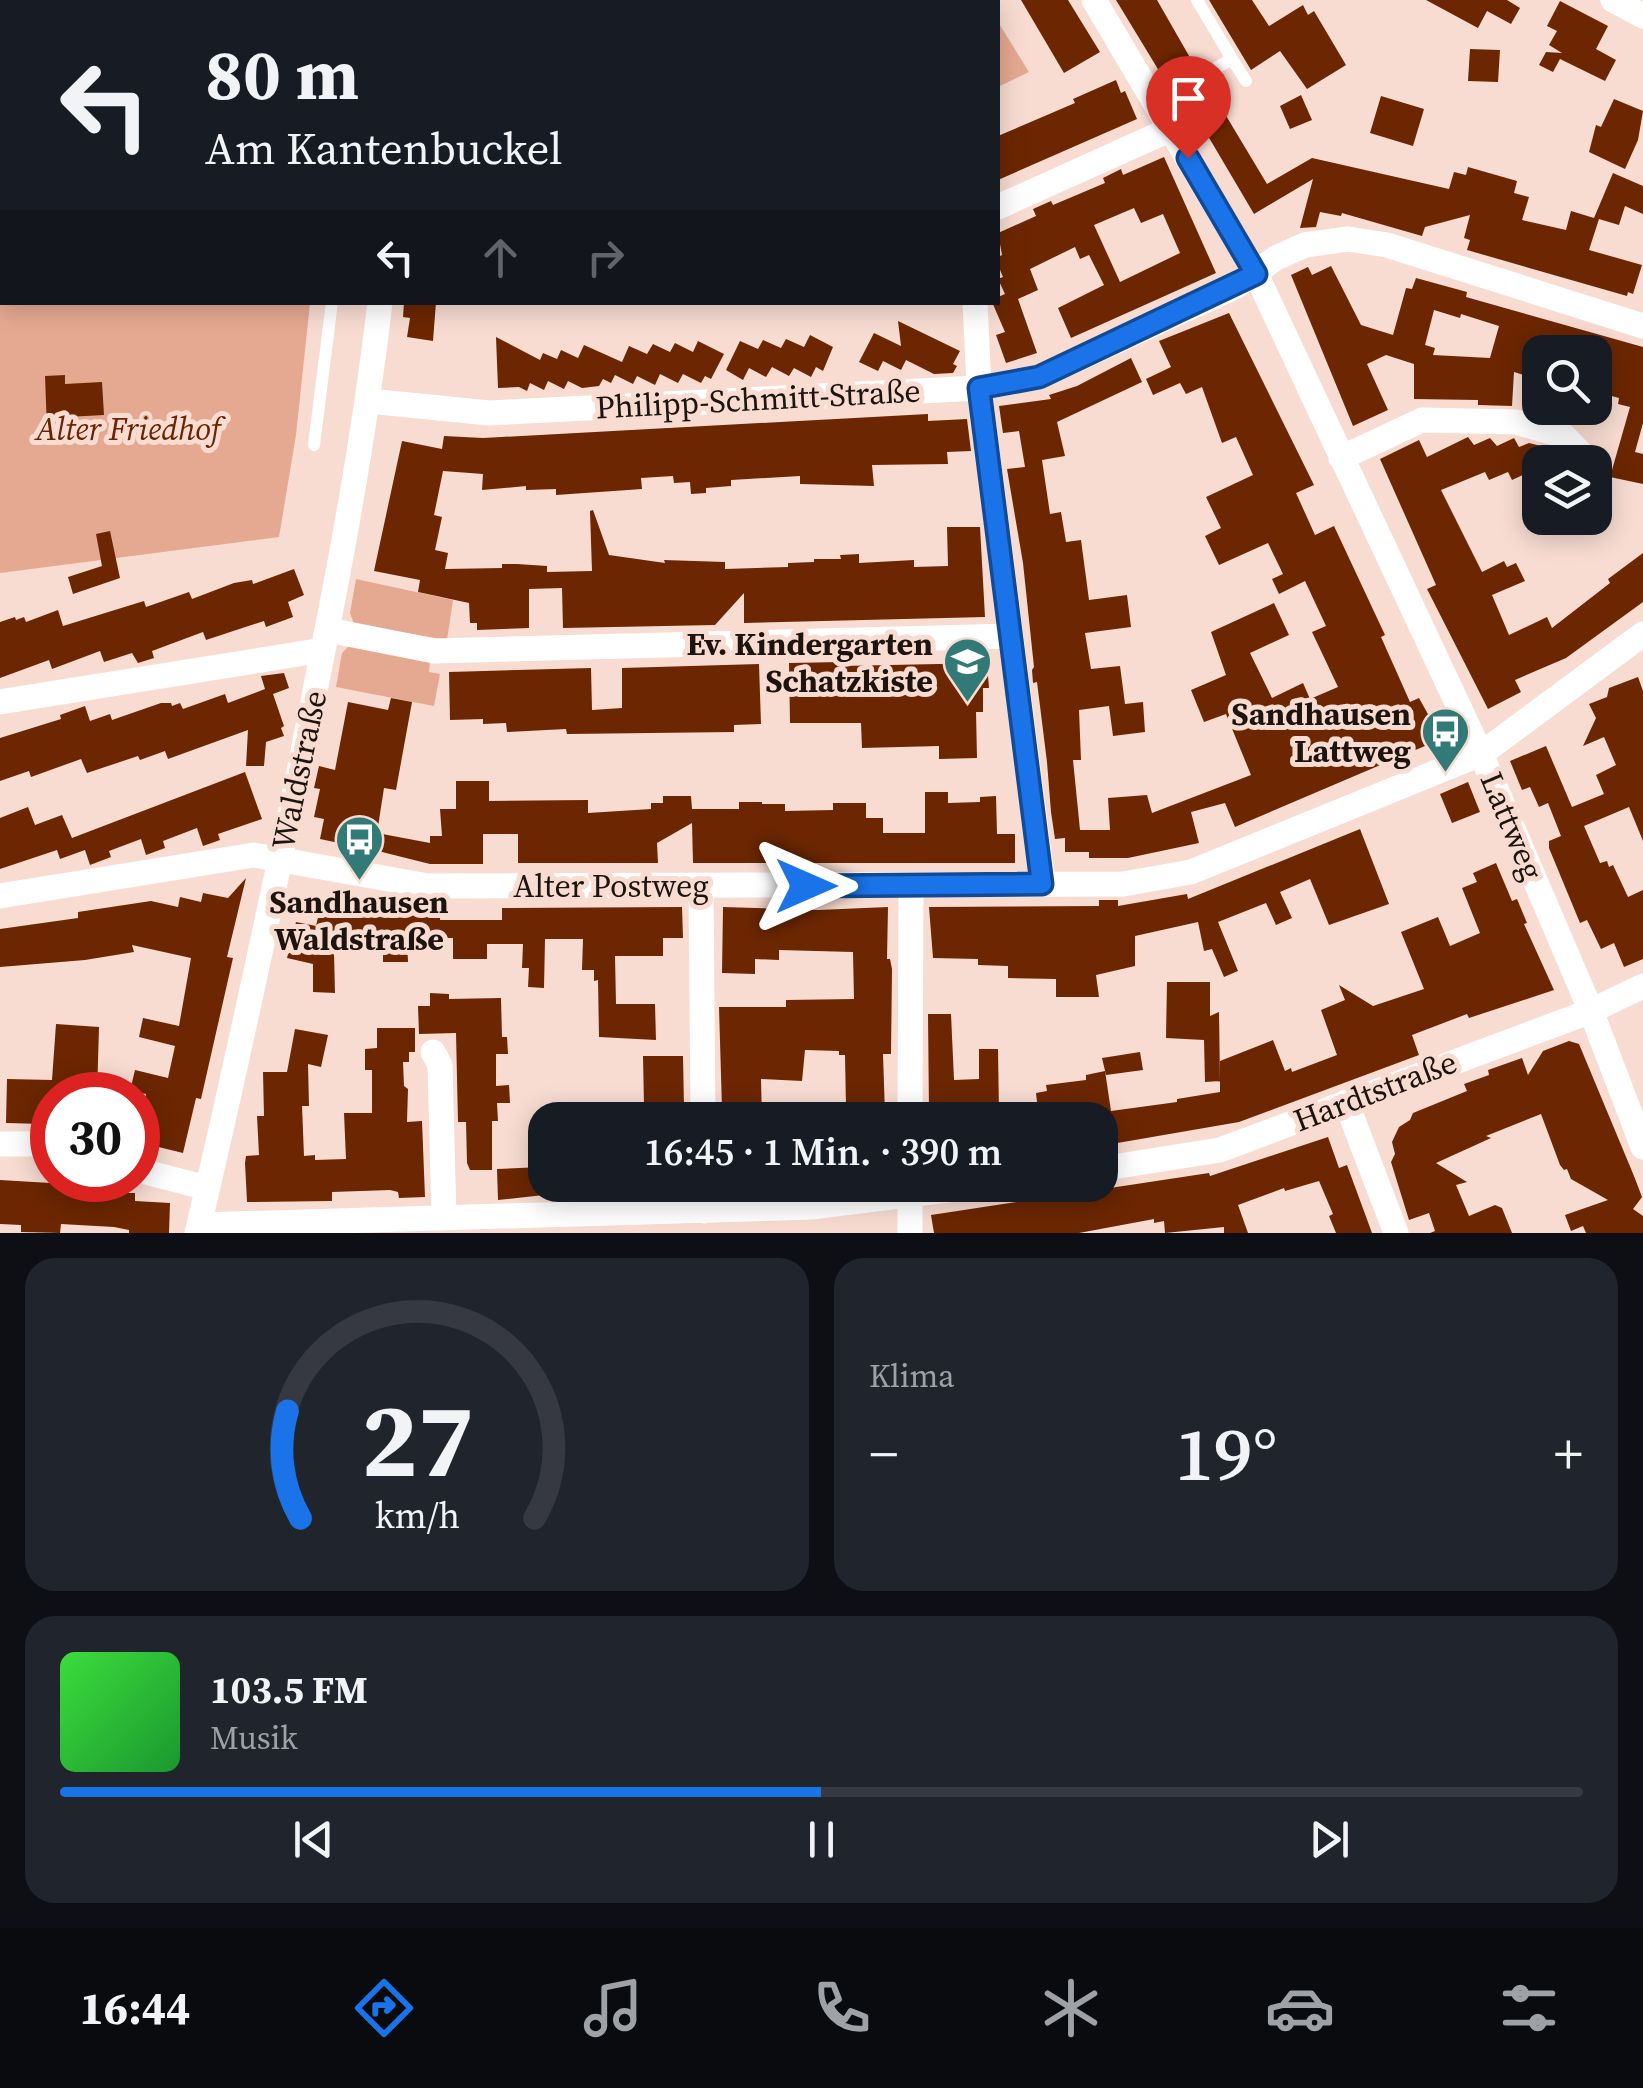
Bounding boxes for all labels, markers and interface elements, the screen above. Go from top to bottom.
text: 80 m [205,26,359,122]
icon: left [40,40,170,170]
pin [1146,56,1231,159]
icon: arrive [1161,71,1216,126]
text: Am Kantenbuckel [205,117,562,179]
icon: left [368,230,423,285]
icon: ahead [473,230,528,285]
icon: right [578,230,633,285]
map controls [1522,335,1612,535]
button: search [1522,335,1612,425]
street label: Philipp-Schmitt-Straße [594,369,922,429]
park label: Alter Friedhof [34,407,226,451]
button: layers [1522,445,1612,535]
place label: Ev. Kindergarten Schatzkiste [686,622,933,703]
school or university icon: Ev. Kindergarten Schatzkiste [942,636,994,704]
street label: Waldstraße [261,686,337,854]
place label: Sandhausen Lattweg [1231,692,1412,773]
bus stop icon: Sandhausen Lattweg [1420,706,1472,774]
street label: Lattweg [1470,765,1554,887]
bus stop icon: Sandhausen Waldstraße [333,814,385,882]
position arrow [754,834,858,938]
street label: Alter Postweg [513,864,709,908]
place label: Sandhausen Waldstraße [269,880,449,961]
street label: Hardtstraße [1287,1040,1463,1142]
speed limit sign: 30 [30,1072,160,1202]
text: 16:45 · 1 Min. · 390 m [644,1126,1002,1178]
text: Klima [869,1354,955,1398]
text: 27 [361,1368,473,1511]
text: 19° [1175,1402,1277,1505]
text: − [869,1416,898,1491]
text: + [1554,1416,1583,1491]
text: km/h [374,1491,460,1540]
text: 103.5 FM [210,1664,368,1716]
text: Musik [210,1716,298,1760]
icon: previous [286,1812,341,1867]
icon: pause [794,1812,849,1867]
icon: next [1302,1812,1357,1867]
icon: directions [349,1973,419,2043]
icon: music [578,1973,648,2043]
icon: phone [807,1973,877,2043]
icon: climate [1036,1973,1106,2043]
icon: car [1265,1973,1335,2043]
icon: filters [1494,1973,1564,2043]
text: 16:44 [79,1977,190,2039]

